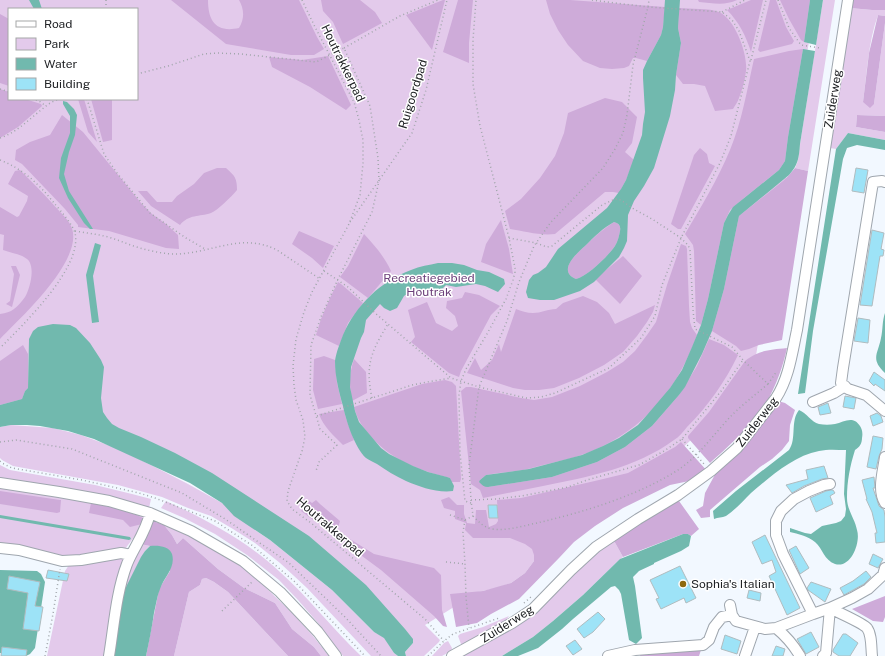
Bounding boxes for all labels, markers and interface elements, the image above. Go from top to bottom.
legend [8,8,138,100]
text: Road [44,17,72,31]
street label: Houtrakkerpad [318,22,368,104]
text: Park [44,37,70,51]
text: Water [44,57,78,71]
street label: Ruigoordpad [396,58,430,130]
street label: Zuiderweg [821,68,845,130]
text: Building [44,77,90,91]
park label: Recreatiegebied Houtrak [383,271,475,299]
street label: Zuiderweg [733,394,781,450]
street label: Houtrakkerpad [294,494,366,560]
place label: Sophia's Italian [691,577,775,591]
marker: Sophia's Italian [678,579,688,589]
street label: Zuiderweg [478,602,536,646]

